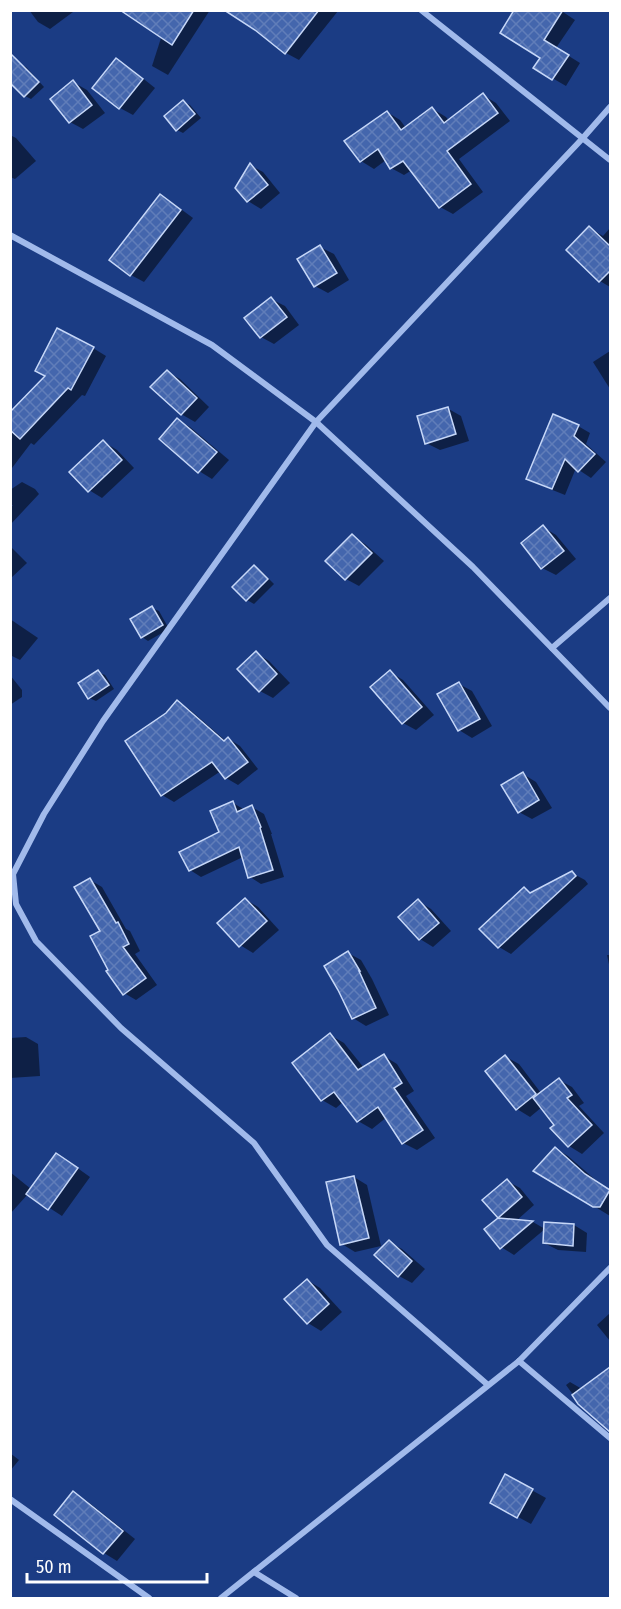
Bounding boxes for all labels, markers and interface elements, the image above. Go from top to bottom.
scale bar [27,1546,207,1584]
text: 50 m [36,1556,72,1578]

